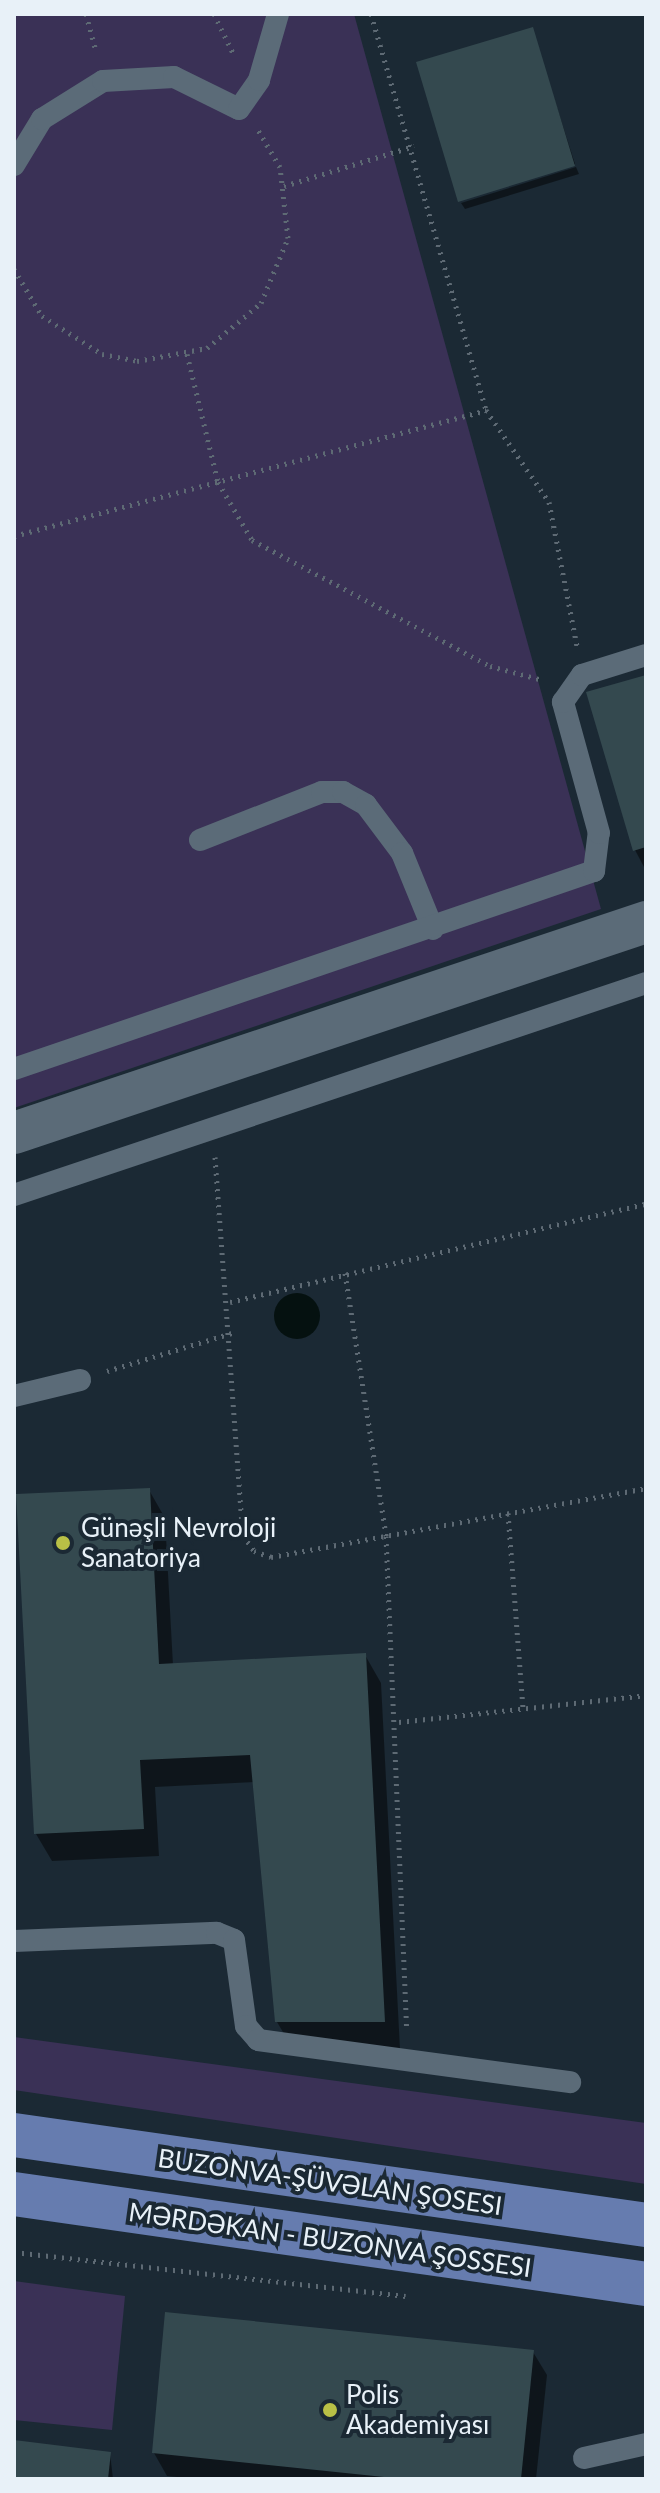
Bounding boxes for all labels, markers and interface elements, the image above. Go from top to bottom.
place label: Günəşli Nevroloji Sanatoriya [81,1512,276,1574]
marker: Günəşli Nevroloji Sanatoriya [52,1532,74,1554]
street label: BUZONVA-ŞÜVƏLAN ŞOSESI [156,2142,504,2222]
street label: MƏRDƏKAN - BUZONVA ŞOSSESI [126,2196,534,2284]
place label: Polis Akademiyası [346,2379,489,2440]
marker: Polis Akademiyası [321,2401,339,2419]

